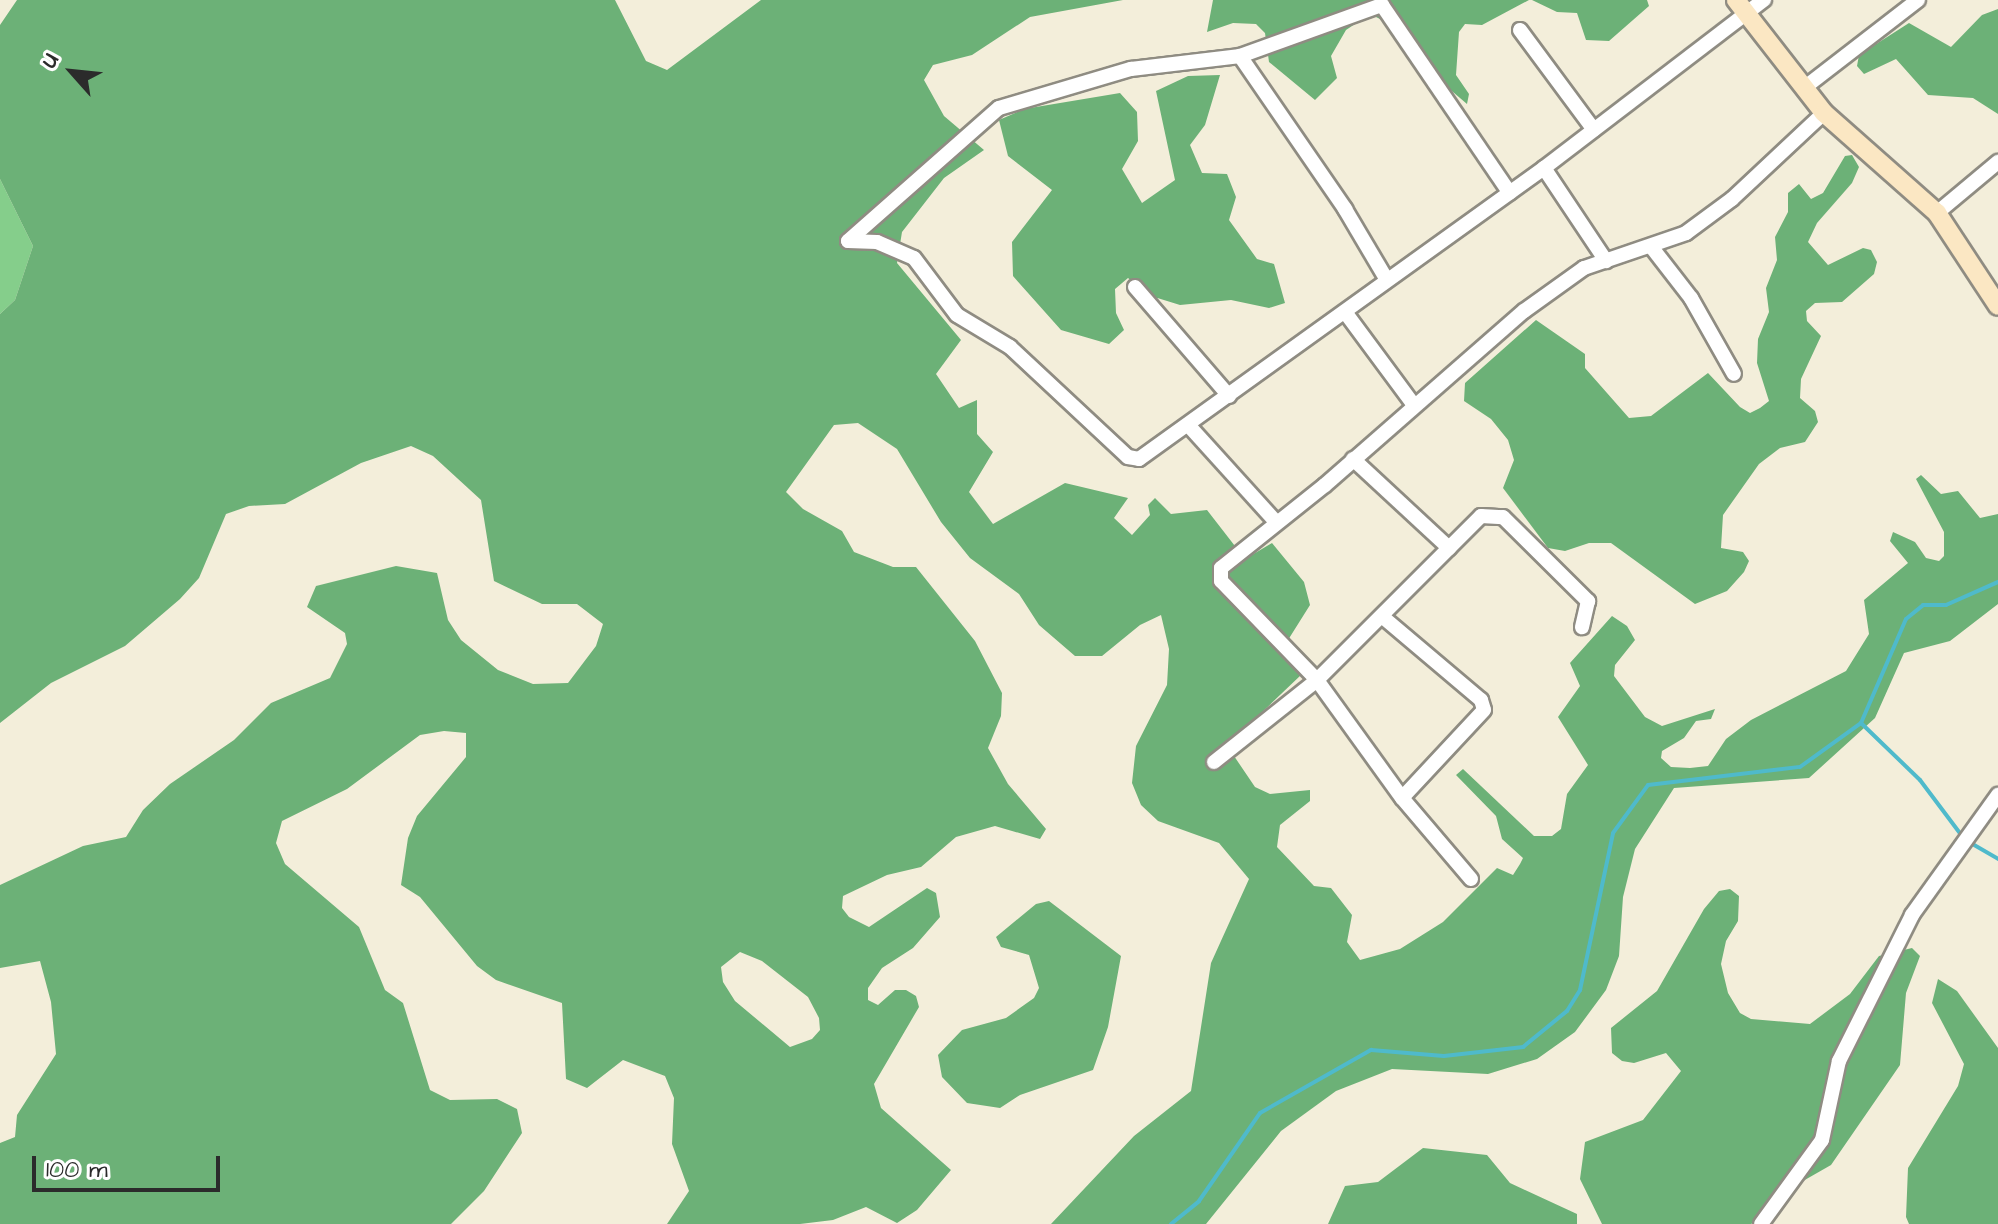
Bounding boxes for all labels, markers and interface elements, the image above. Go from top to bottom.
north arrow [32,32,112,112]
text: U [34,48,67,73]
scale bar [36,1140,224,1190]
text: 100 m [46,1153,108,1187]

